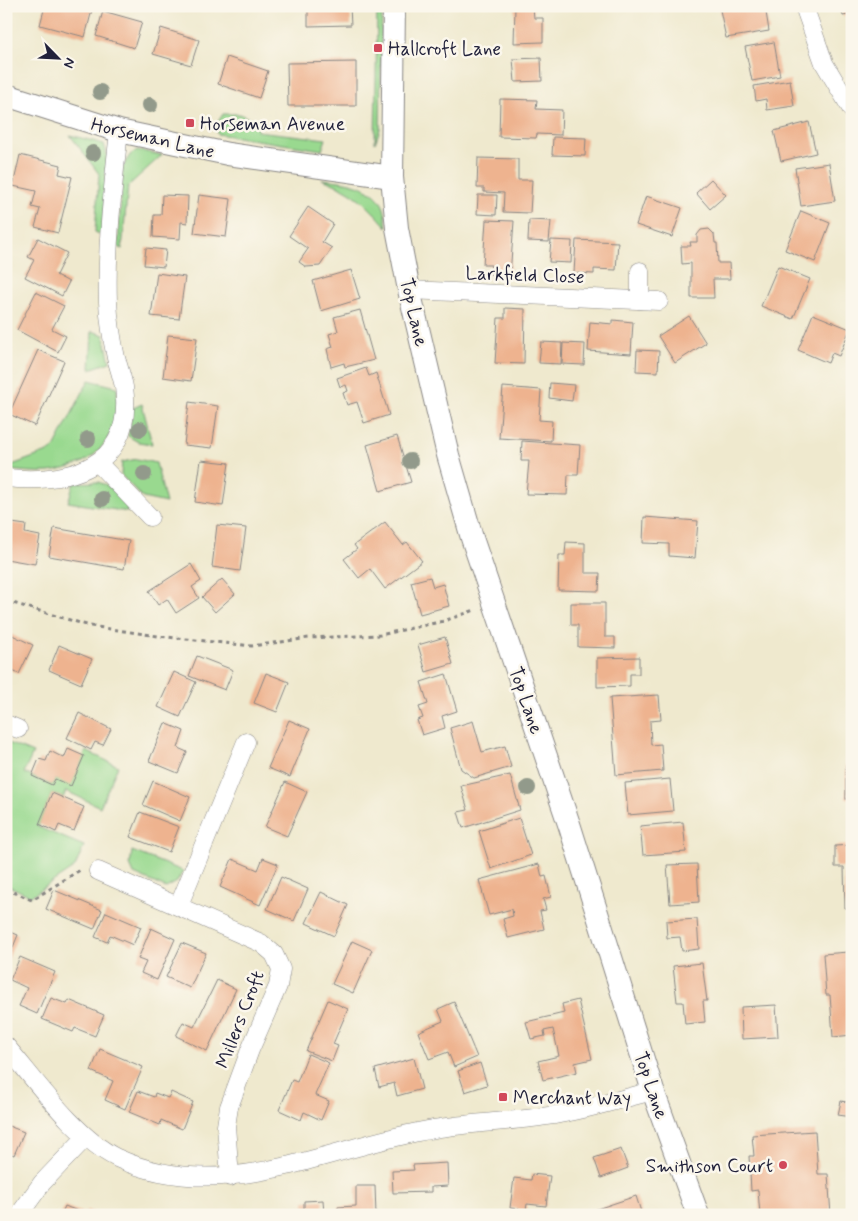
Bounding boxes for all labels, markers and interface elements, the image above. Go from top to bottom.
north arrow [32,32,82,82]
place label: Hallcroft Lane [388,37,501,62]
marker: Hallcroft Lane [372,42,384,54]
text: N [59,55,79,71]
street label: Horseman Lane [88,112,217,165]
place label: Horseman Avenue [200,112,345,137]
marker: Horseman Avenue [184,117,196,129]
street label: Larkfield Close [465,261,585,290]
street label: Top Lane [394,276,434,349]
street label: Top Lane [502,663,549,738]
street label: Millers Croft [210,967,270,1072]
street label: Top Lane [627,1048,674,1123]
place label: Merchant Way [513,1086,631,1112]
marker: Merchant Way [497,1091,509,1103]
place label: Smithson Court [646,1154,773,1179]
marker: Smithson Court [777,1159,789,1171]

